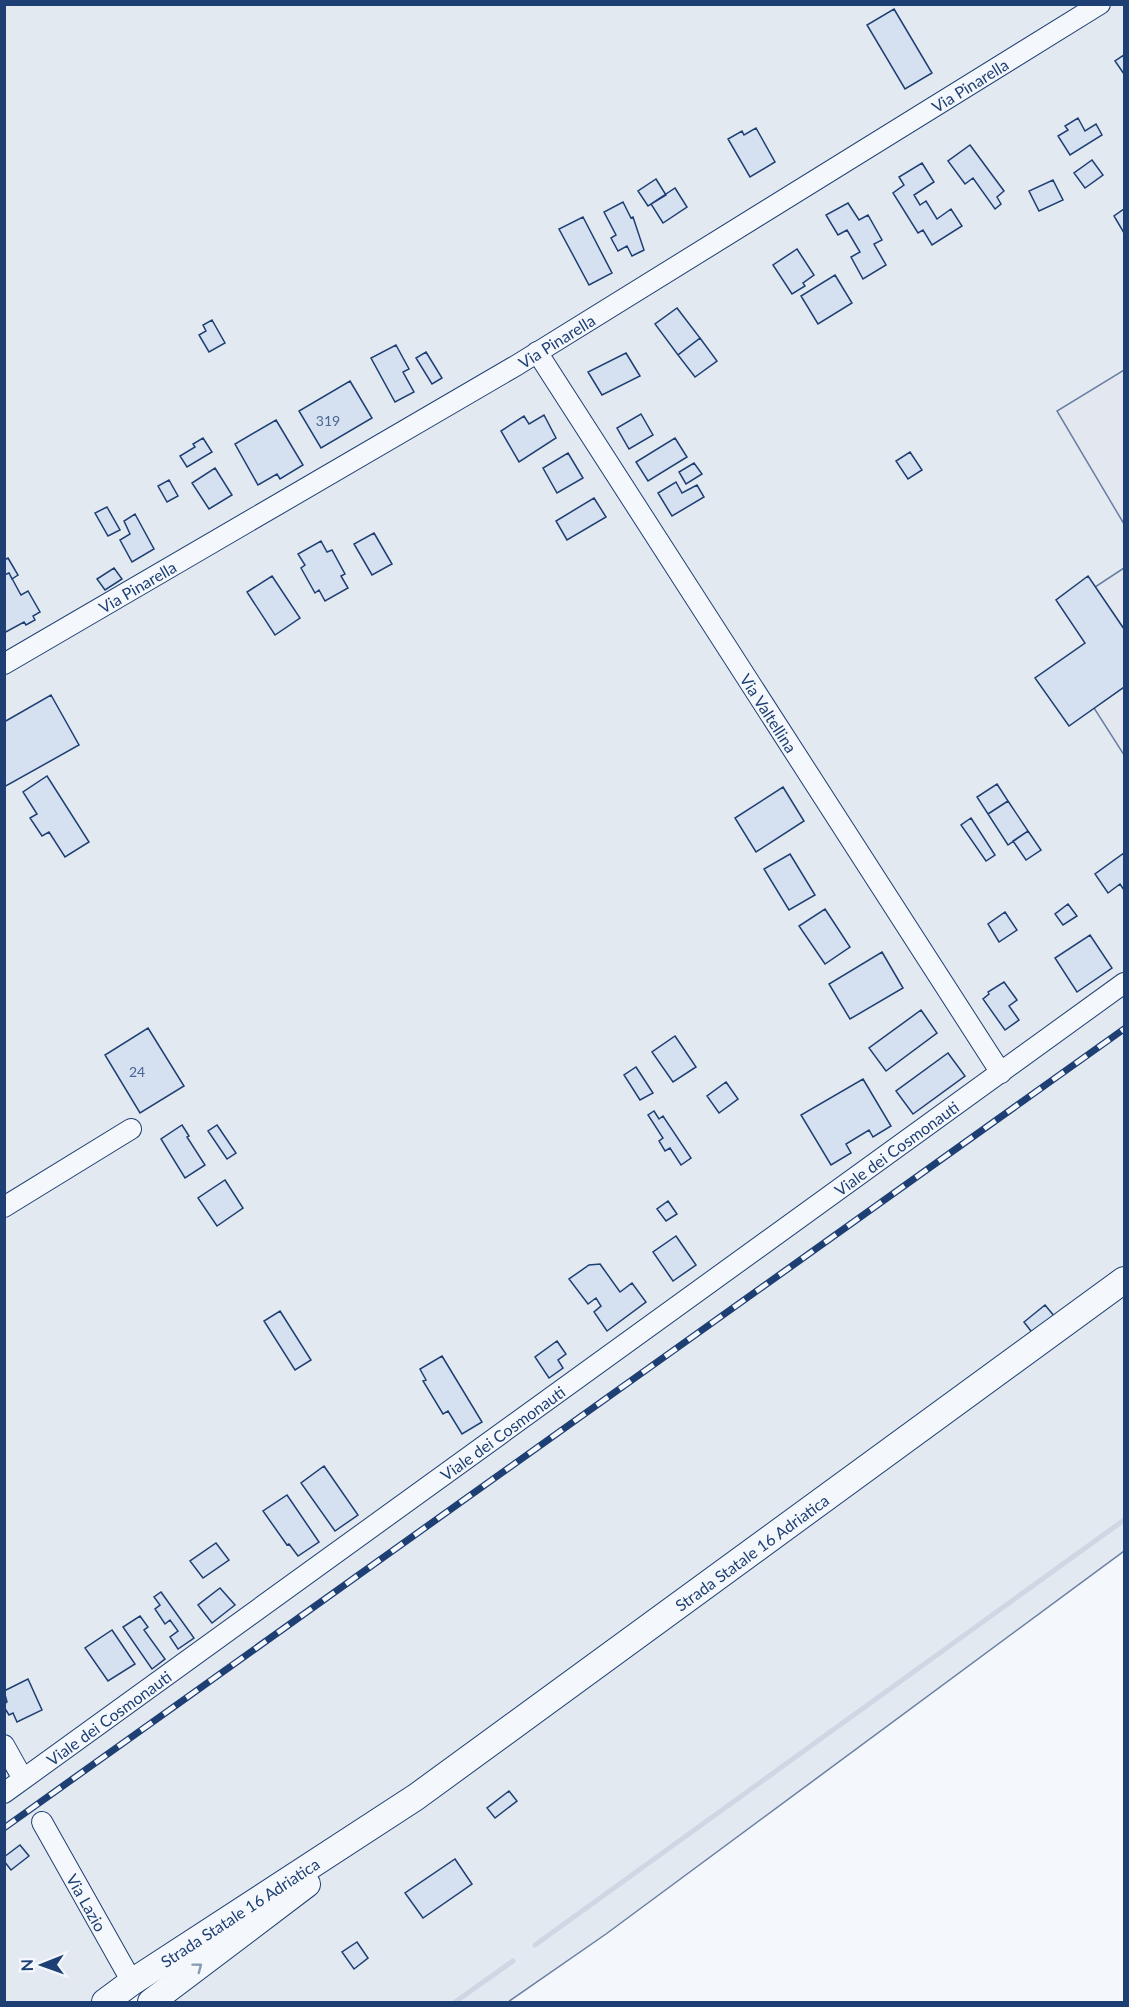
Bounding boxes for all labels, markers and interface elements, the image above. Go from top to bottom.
street label: Via Pinarella [928,54,1011,116]
street label: Via Pinarella [515,310,598,372]
house number: 319 [316,412,340,429]
street label: Via Pinarella [95,556,179,616]
street label: Via Valtellina [737,670,802,756]
house number: 24 [129,1063,145,1080]
street label: Viale dei Cosmonauti [830,1096,962,1199]
street label: Viale dei Cosmonauti [436,1381,568,1484]
street label: Strada Statale 16 Adriatica [671,1490,832,1614]
street label: Viale dei Cosmonauti [43,1666,174,1769]
street label: Strada Statale 16 Adriatica [157,1853,322,1970]
street label: Via Lazio [63,1870,111,1934]
north arrow [12,1935,72,1995]
text: N [17,1959,36,1972]
one-way arrow [191,1964,202,1975]

